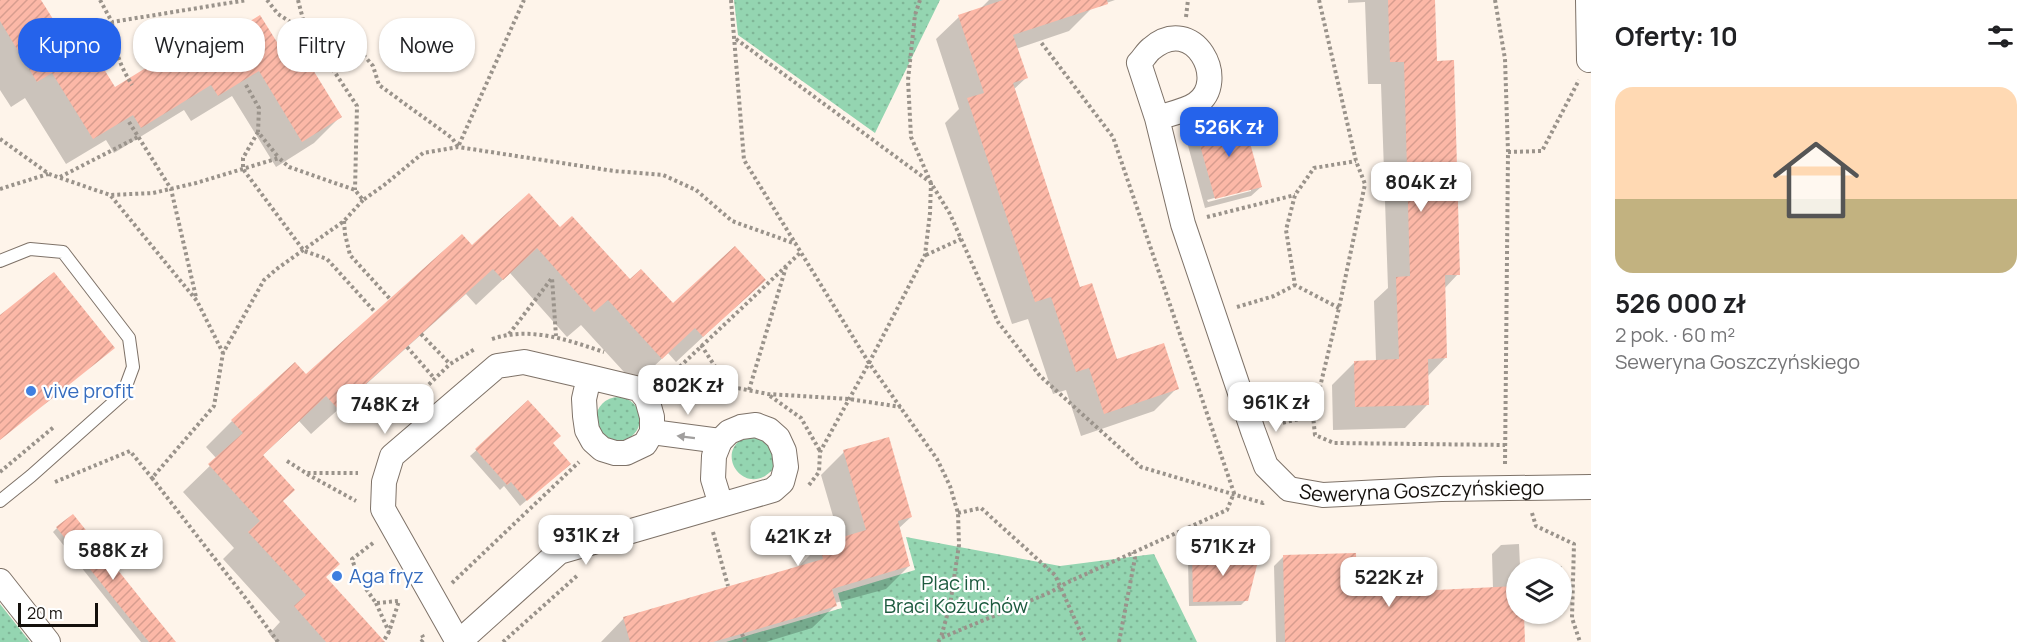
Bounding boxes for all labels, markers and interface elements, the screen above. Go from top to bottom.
chip: Kupno [18,18,121,72]
chip: Wynajem [133,18,265,72]
chip: Filtry [277,18,367,72]
chip: Nowe [379,18,475,72]
text: Oferty: 10 [1615,18,1738,54]
icon: filters [1984,20,2017,53]
pin: 526K zł [1174,107,1284,158]
text: 526K zł [1194,113,1264,140]
icon: home [1762,126,1870,234]
pin: 804K zł [1366,162,1476,213]
text: 804K zł [1385,168,1457,195]
text: 526 000 zł [1615,285,1746,321]
text: 2 pok. · 60 m² [1615,321,1735,348]
text: Seweryna Goszczyńskiego [1615,348,1860,375]
pin: 802K zł [633,365,743,416]
text: 802K zł [652,371,724,398]
place label: vive profit [43,377,134,404]
pin: 961K zł [1221,382,1331,433]
marker: vive profit [24,384,38,398]
pin: 748K zł [330,384,440,435]
text: 961K zł [1242,388,1310,415]
text: 748K zł [351,390,419,417]
one-way arrow [676,432,695,441]
street label: Seweryna Goszczyńskiego [1297,474,1545,508]
pin: 931K zł [531,515,641,566]
pin: 421K zł [743,516,853,567]
text: 931K zł [552,521,620,548]
text: 421K zł [764,522,832,549]
pin: 571K zł [1168,526,1278,577]
pin: 588K zł [58,530,168,581]
text: 571K zł [1190,532,1256,559]
text: 588K zł [78,536,148,563]
pin: 522K zł [1334,557,1444,608]
map controls [1506,558,1572,624]
button: layers [1506,558,1572,624]
place label: Aga fryz [349,562,424,589]
text: 522K zł [1354,563,1424,590]
marker: Aga fryz [330,569,344,583]
park label: Plac im. Braci Kożuchów [884,569,1028,619]
scale bar [18,600,98,628]
text: 20 m [27,602,63,624]

